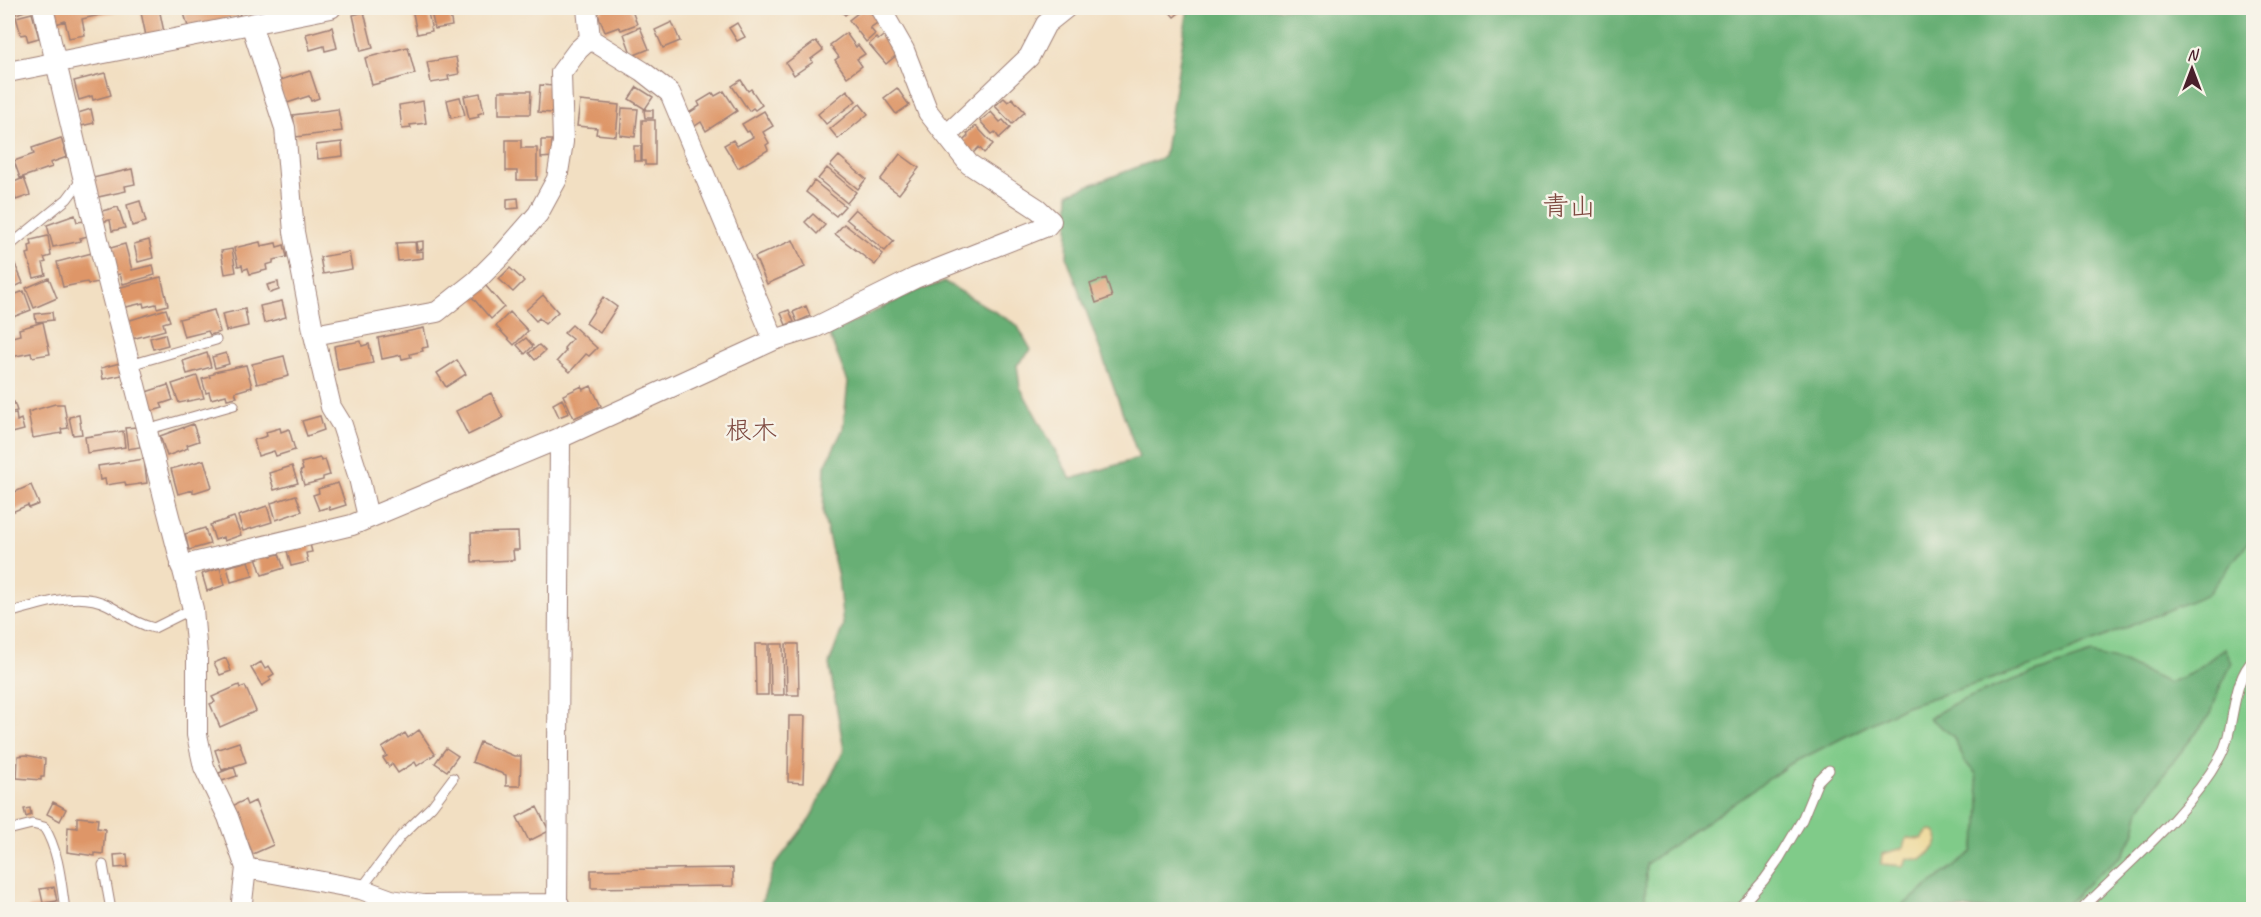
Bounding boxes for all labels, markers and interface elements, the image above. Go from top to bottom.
north arrow [2162,39,2222,99]
text: N [2187,45,2200,65]
district label: 青山 [1542,189,1596,223]
district label: 根木 [725,414,777,447]

